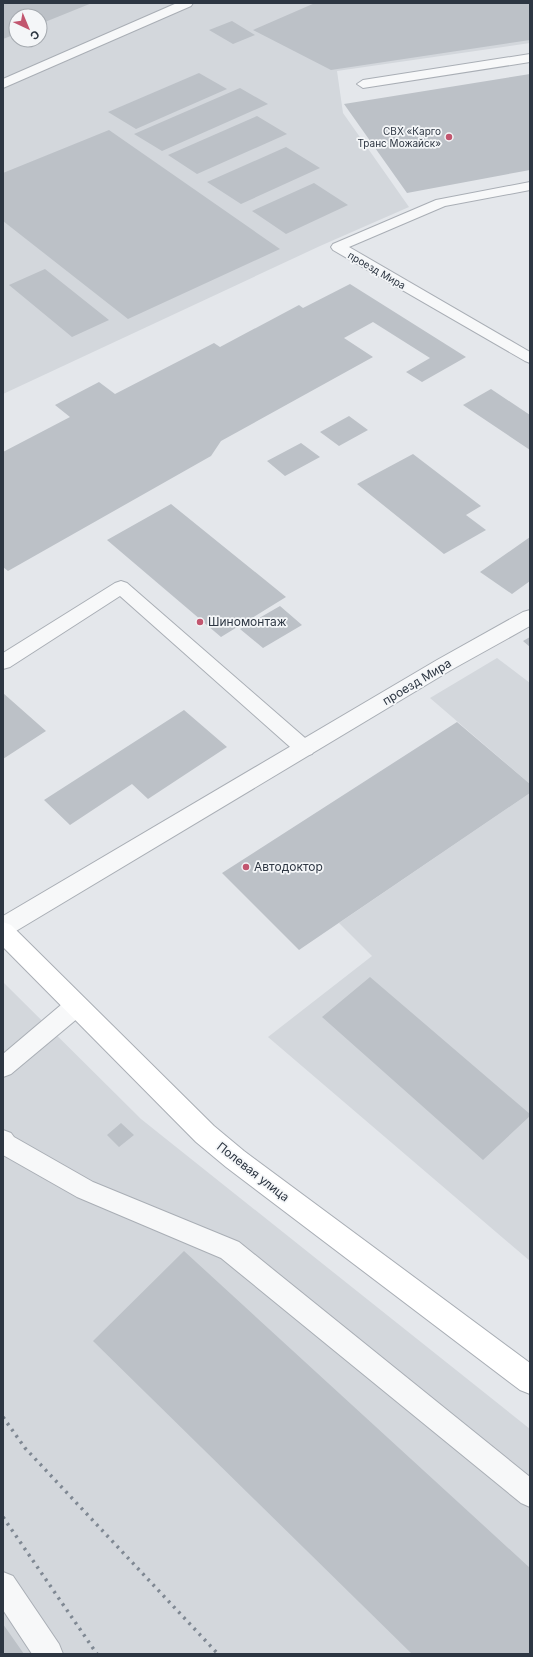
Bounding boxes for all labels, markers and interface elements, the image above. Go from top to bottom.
north arrow [8,8,48,48]
text: С [27,27,43,43]
place label: СВХ «Карго Транс Можайск» [357,125,441,149]
marker: СВХ «Карго Транс Можайск» [444,132,454,142]
street label: проезд Мира [346,249,408,291]
place label: Шиномонтаж [208,614,287,629]
marker: Шиномонтаж [195,617,205,627]
street label: проезд Мира [380,655,454,708]
place label: Автодоктор [254,859,323,874]
marker: Автодоктор [241,862,251,872]
street label: Полевая улица [214,1139,292,1204]

